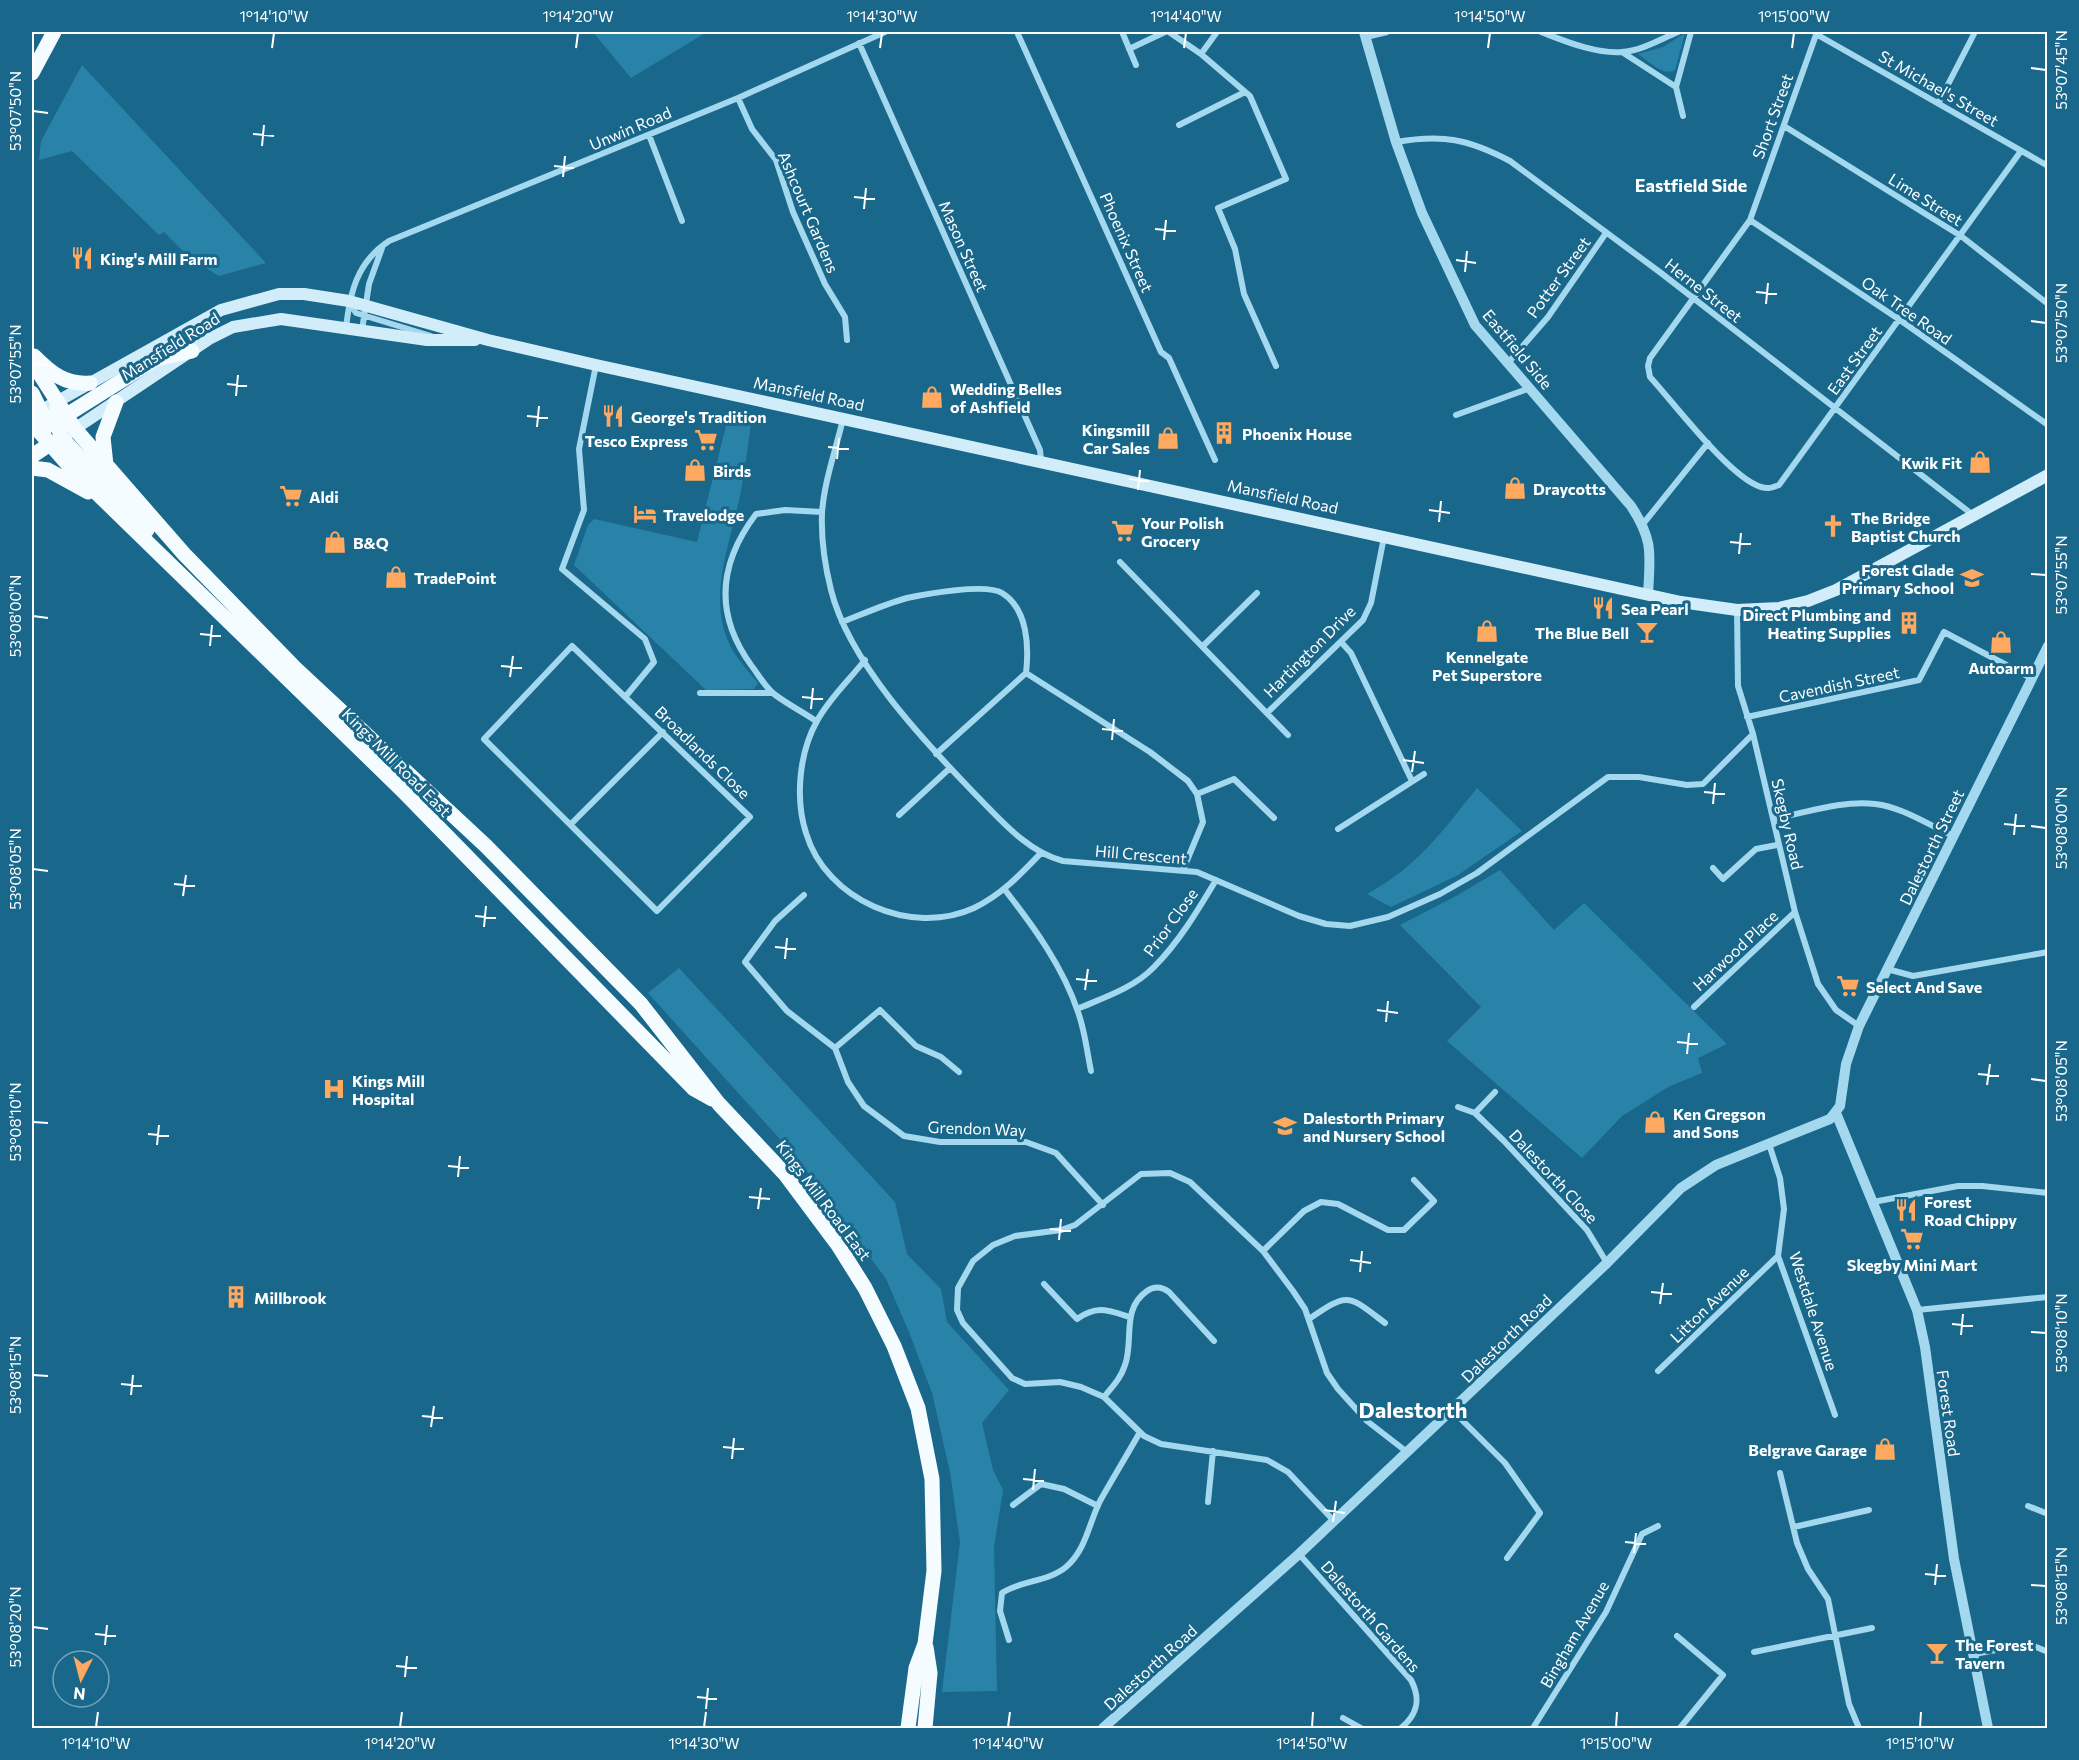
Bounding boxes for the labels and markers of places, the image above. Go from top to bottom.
restaurant icon: King's Mill Farm [69,245,95,271]
place label: King's Mill Farm [100,249,217,268]
place label: Wedding Belles of Ashfield [950,379,1062,416]
shop icon: Wedding Belles of Ashfield [919,384,945,410]
restaurant icon: George's Tradition [600,403,626,429]
place label: George's Tradition [631,407,766,426]
place label: Kingsmill Car Sales [1082,420,1150,457]
building icon: Phoenix House [1211,420,1237,446]
place label: Phoenix House [1242,424,1352,443]
shop icon: Kingsmill Car Sales [1155,425,1181,451]
supermarket icon: Tesco Express [693,427,719,453]
place label: Tesco Express [585,431,688,450]
shop icon: Kwik Fit [1967,449,1993,475]
place label: Kwik Fit [1901,453,1962,472]
shop icon: Birds [682,457,708,483]
place label: Birds [713,461,751,480]
shop icon: Draycotts [1502,475,1528,501]
place label: Draycotts [1533,479,1606,498]
supermarket icon: Aldi [278,483,304,509]
place label: Aldi [309,487,339,506]
hotel icon: Travelodge [632,501,658,527]
place label: Travelodge [663,505,744,524]
place label: The Bridge Baptist Church [1851,508,1961,545]
place label: Your Polish Grocery [1141,513,1224,550]
church icon: The Bridge Baptist Church [1820,513,1846,539]
supermarket icon: Your Polish Grocery [1110,518,1136,544]
shop icon: B&Q [322,529,348,555]
place label: B&Q [353,533,389,552]
place label: Forest Glade Primary School [1842,560,1954,597]
shop icon: TradePoint [383,564,409,590]
school or university icon: Forest Glade Primary School [1959,565,1985,591]
place label: TradePoint [414,568,496,587]
restaurant icon: Sea Pearl [1590,595,1616,621]
place label: Sea Pearl [1621,599,1689,618]
place label: Direct Plumbing and Heating Supplies [1743,605,1891,642]
building icon: Direct Plumbing and Heating Supplies [1896,610,1922,636]
shop icon: Kennelgate Pet Superstore [1474,618,1500,644]
bar icon: The Blue Bell [1634,619,1660,645]
place label: The Blue Bell [1535,623,1629,642]
shop icon: Autoarm [1988,629,2014,655]
place label: Kennelgate Pet Superstore [1432,647,1542,684]
place label: Autoarm [1968,658,2034,677]
supermarket icon: Select And Save [1835,973,1861,999]
place label: Select And Save [1866,977,1982,996]
place label: Kings Mill Hospital [352,1071,425,1108]
hospital icon: Kings Mill Hospital [321,1076,347,1102]
place label: Ken Gregson and Sons [1673,1104,1766,1141]
place label: Dalestorth Primary and Nursery School [1303,1108,1445,1145]
shop icon: Ken Gregson and Sons [1642,1109,1668,1135]
school or university icon: Dalestorth Primary and Nursery School [1272,1113,1298,1139]
place label: Forest Road Chippy [1924,1192,2017,1229]
restaurant icon: Forest Road Chippy [1893,1197,1919,1223]
supermarket icon: Skegby Mini Mart [1899,1226,1925,1252]
place label: Skegby Mini Mart [1847,1255,1977,1274]
building icon: Millbrook [223,1284,249,1310]
place label: Millbrook [254,1288,328,1307]
shop icon: Belgrave Garage [1872,1436,1898,1462]
place label: Belgrave Garage [1748,1440,1867,1459]
place label: The Forest Tavern [1955,1635,2034,1672]
bar icon: The Forest Tavern [1924,1640,1950,1666]

